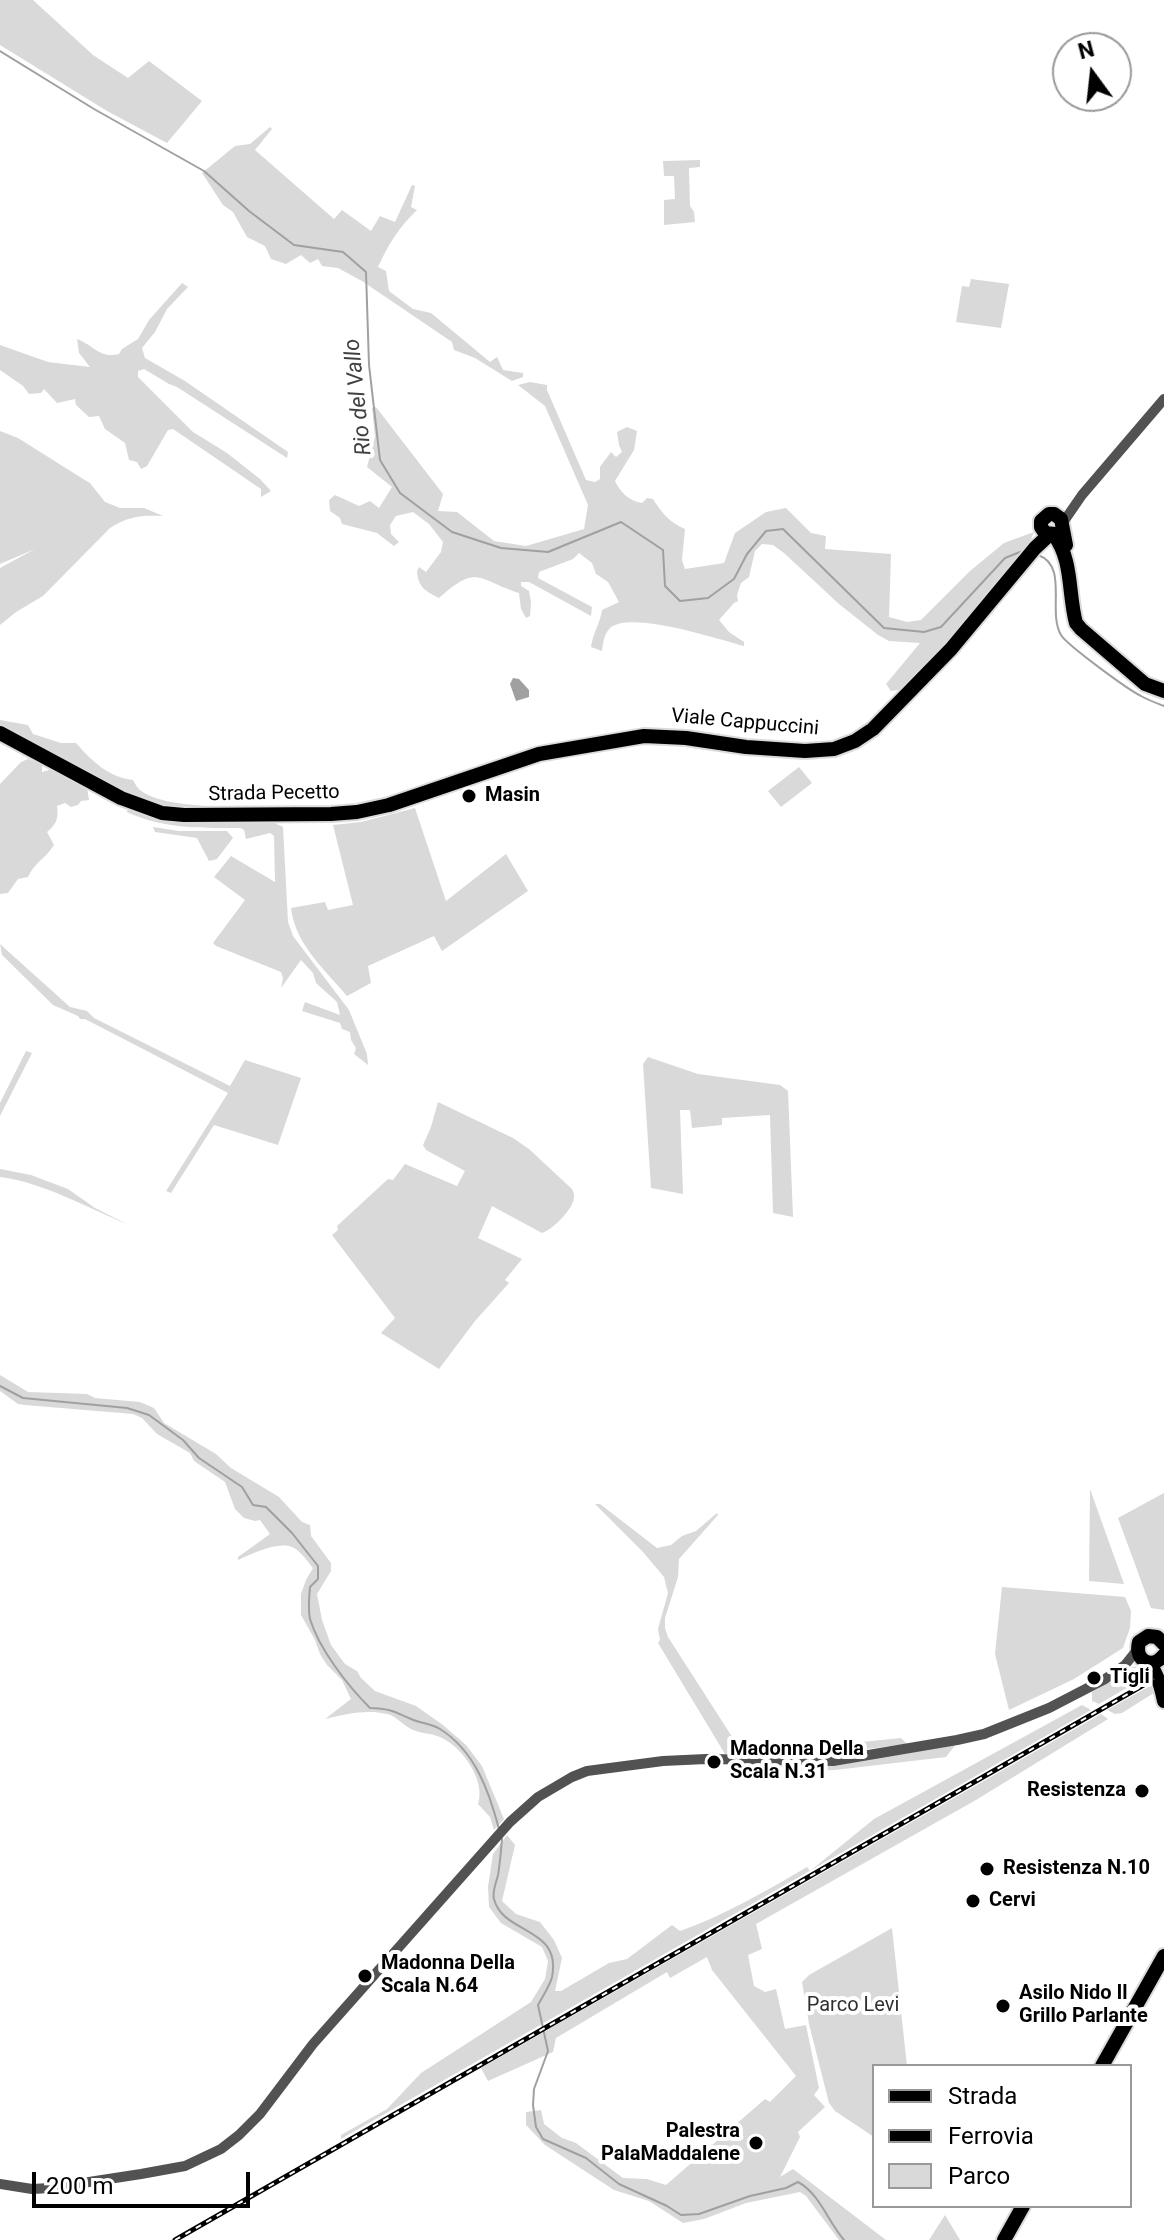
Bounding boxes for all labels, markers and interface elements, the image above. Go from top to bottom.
north arrow [1052,32,1132,112]
text: N [1075,36,1097,64]
water label: Rio del Vallo [340,337,378,457]
street label: Viale Cappuccini [670,705,820,741]
street label: Strada Pecetto [208,781,340,807]
place label: Masin [485,784,540,808]
marker: Masin [460,787,478,805]
place label: Tigli [1110,1666,1150,1690]
marker: Tigli [1085,1669,1103,1687]
place label: Madonna Della Scala N.31 [730,1738,864,1785]
marker: Madonna Della Scala N.31 [705,1753,723,1771]
place label: Resistenza [1027,1779,1126,1803]
marker: Resistenza [1133,1782,1151,1800]
place label: Resistenza N.10 [1003,1857,1150,1881]
marker: Resistenza N.10 [978,1860,996,1878]
place label: Cervi [989,1889,1036,1913]
marker: Cervi [964,1892,982,1910]
place label: Madonna Della Scala N.64 [381,1952,515,1999]
marker: Madonna Della Scala N.64 [356,1967,374,1985]
place label: Asilo Nido Il Grillo Parlante [1019,1982,1148,2029]
park label: Parco Levi [807,1994,899,2018]
marker: Asilo Nido Il Grillo Parlante [994,1997,1012,2015]
legend [872,2064,1132,2208]
text: Strada [948,2082,1017,2110]
place label: Palestra PalaMaddalene [601,2120,740,2167]
text: Ferrovia [948,2122,1034,2150]
marker: Palestra PalaMaddalene [747,2134,765,2152]
scale bar [36,2156,254,2206]
text: Parco [948,2162,1010,2190]
text: 200 m [46,2172,113,2200]

